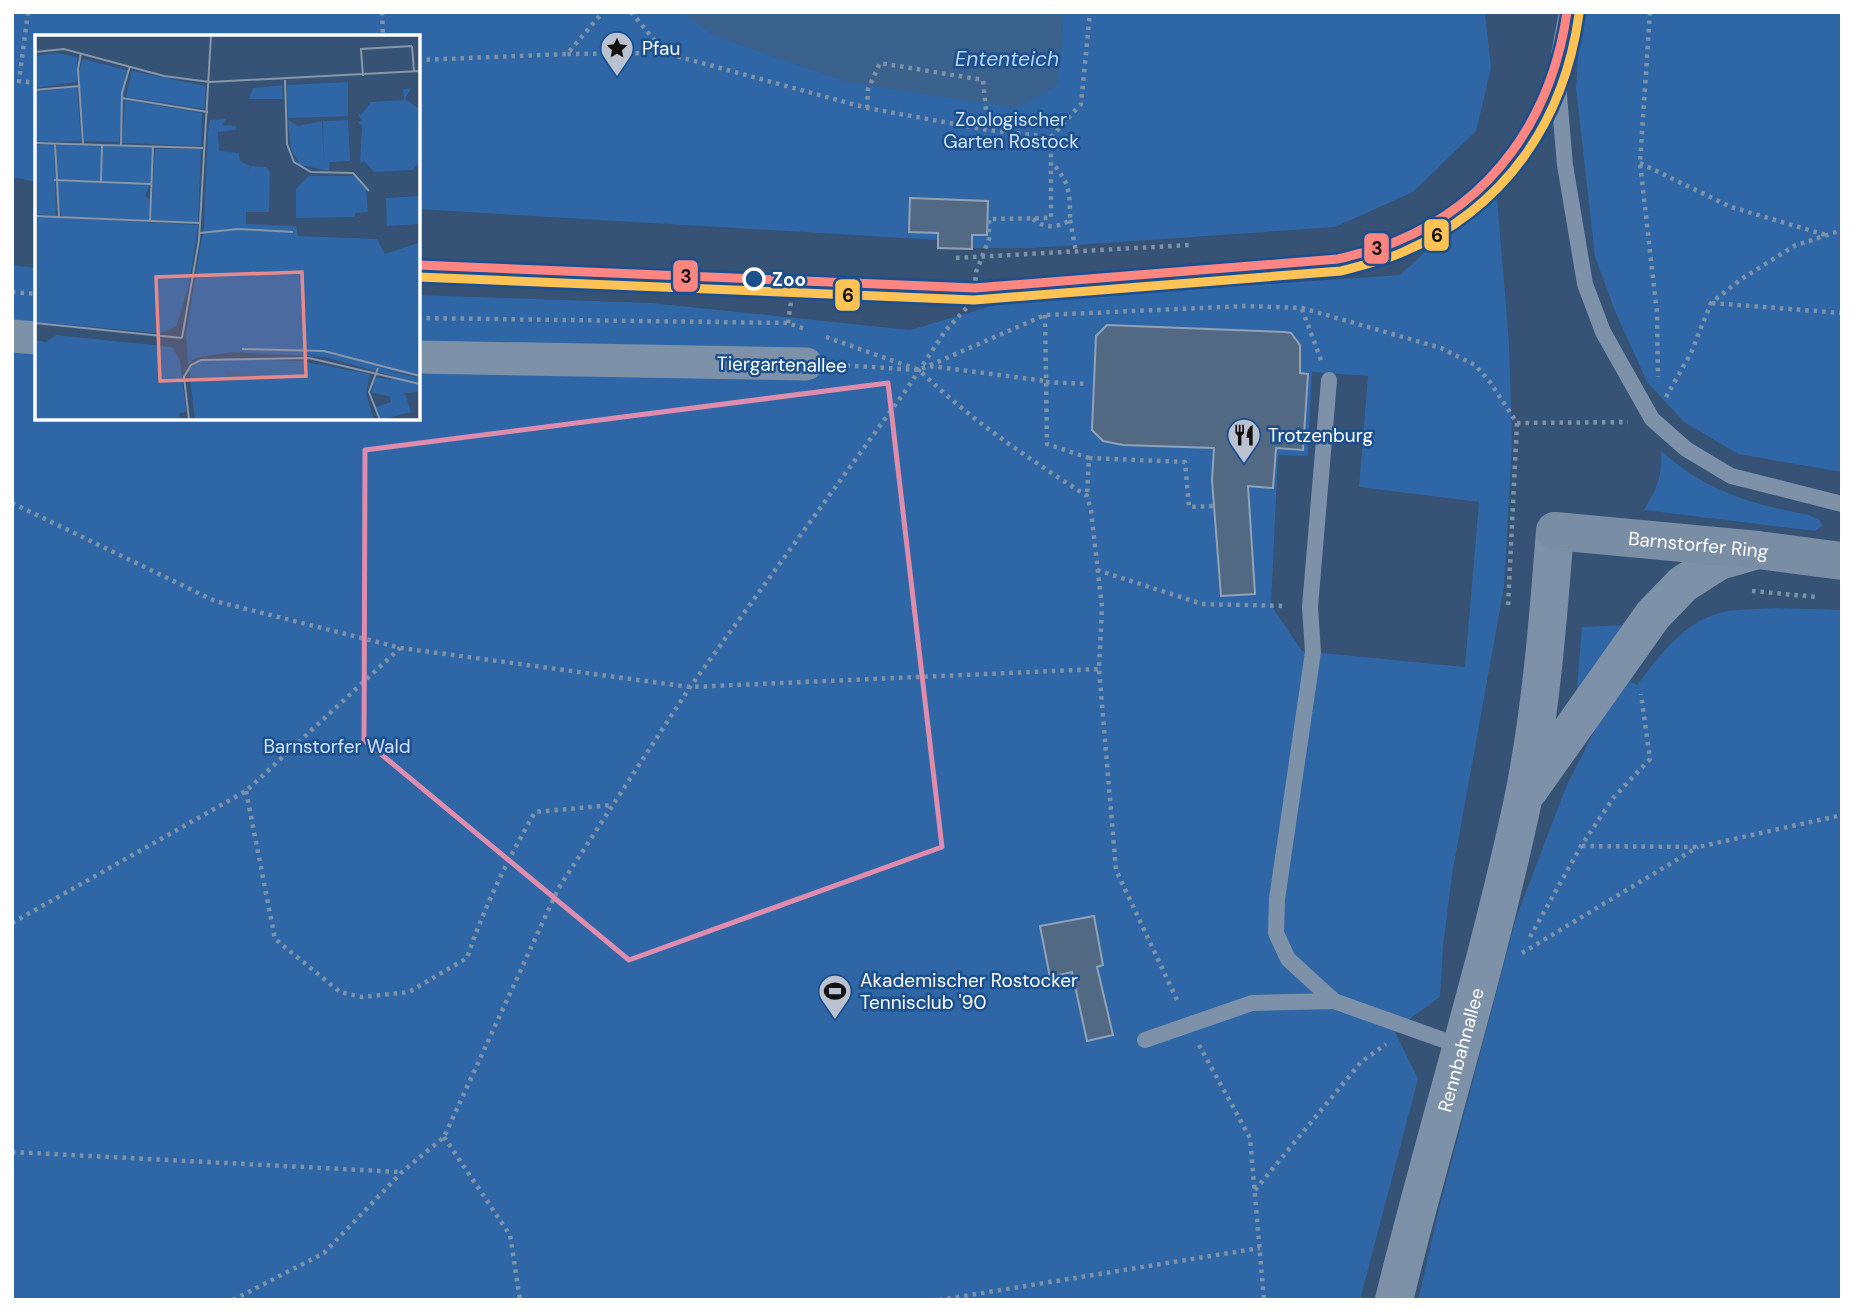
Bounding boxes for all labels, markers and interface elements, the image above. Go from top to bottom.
place icon: Pfau [598,29,636,78]
inset map [35,35,420,420]
place label: Pfau [642,36,680,61]
water label: Ententeich [955,45,1059,73]
park label: Zoologischer Garten Rostock [943,107,1079,154]
line badge: 6 [1423,218,1450,252]
text: 6 [1431,223,1443,248]
line badge: 3 [1363,232,1390,265]
text: 3 [1371,236,1383,261]
line badge: 3 [672,259,699,293]
text: 3 [680,264,692,289]
place label: Zoo [772,267,806,292]
marker: Zoo [743,268,765,290]
line badge: 6 [834,278,861,312]
text: 6 [842,283,854,308]
street label: Tiergartenallee [717,351,847,378]
restaurant icon: Trotzenburg [1225,416,1263,465]
place label: Trotzenburg [1268,423,1374,448]
street label: Barnstorfer Ring [1627,526,1770,564]
park label: Barnstorfer Wald [263,734,411,759]
place label: Akademischer Rostocker Tennisclub '90 [860,968,1078,1015]
sports icon: Akademischer Rostocker Tennisclub '90 [816,972,854,1021]
street label: Rennbahnallee [1432,985,1490,1115]

